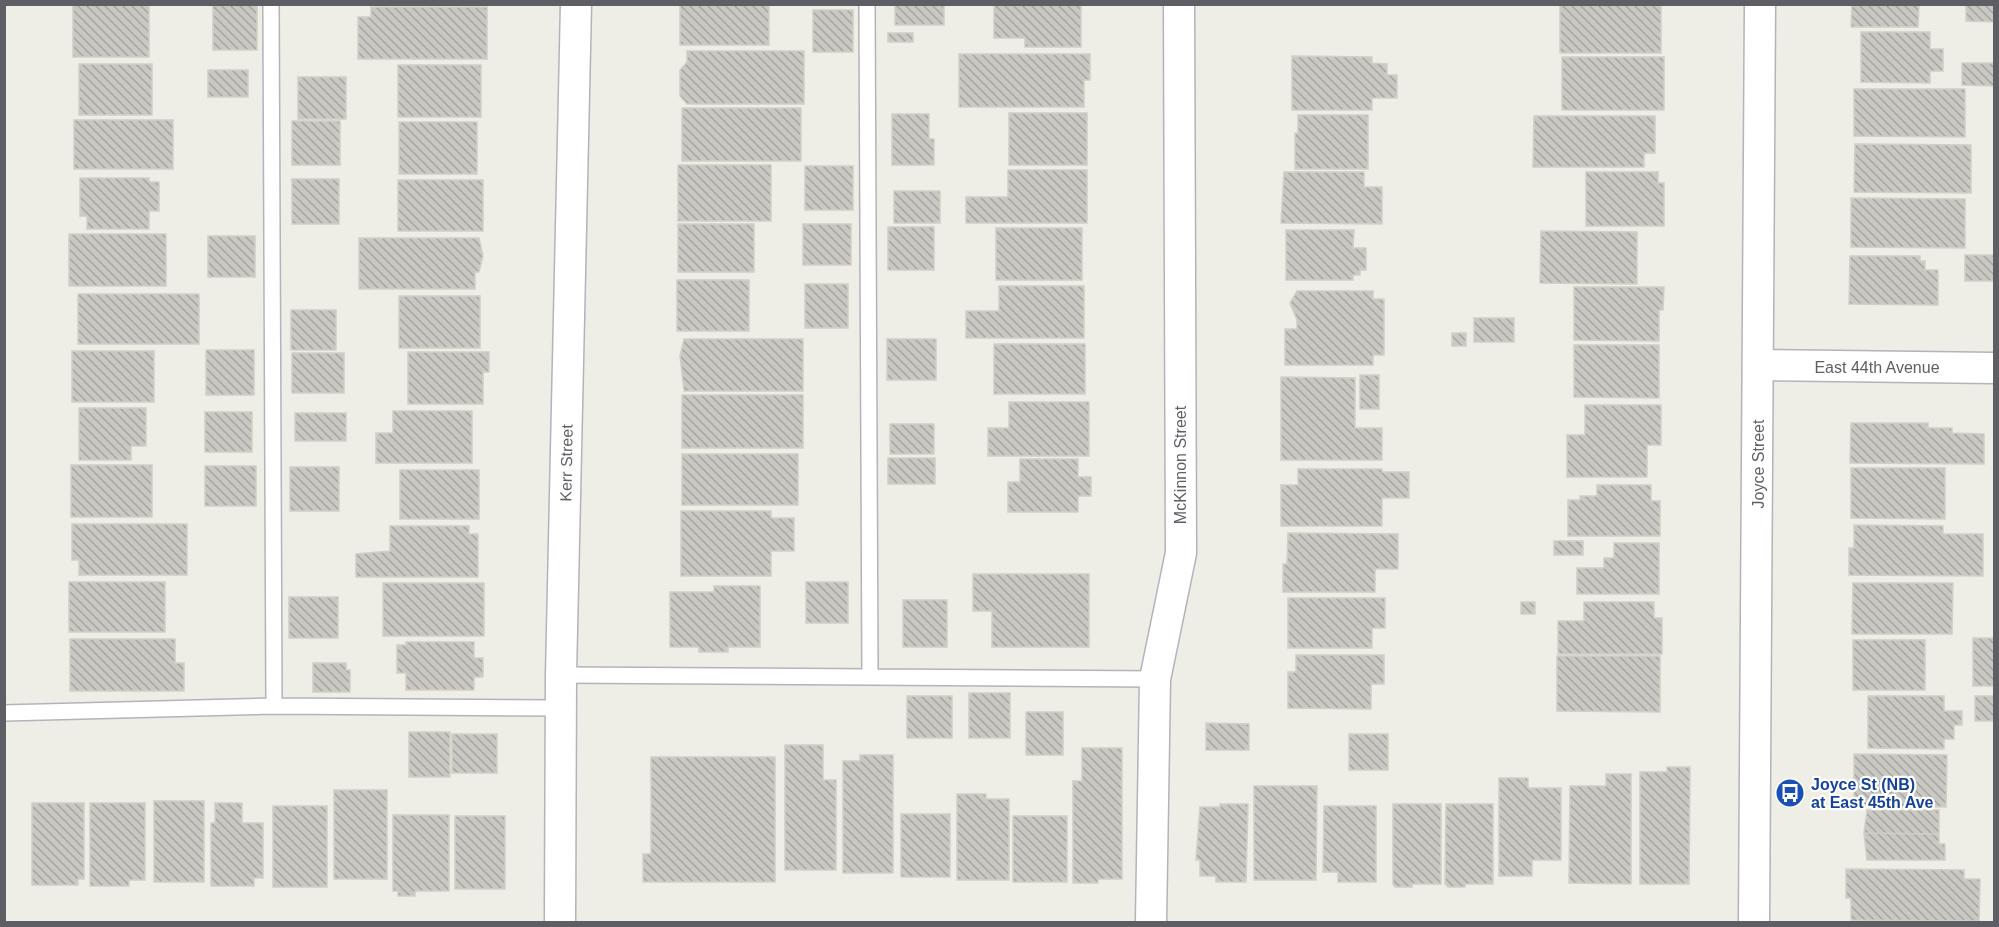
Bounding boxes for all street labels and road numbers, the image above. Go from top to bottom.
street label: East 44th Avenue [1814,359,1940,376]
street label: McKinnon Street [1172,405,1189,524]
street label: Joyce Street [1750,419,1767,508]
street label: Kerr Street [557,424,576,502]

